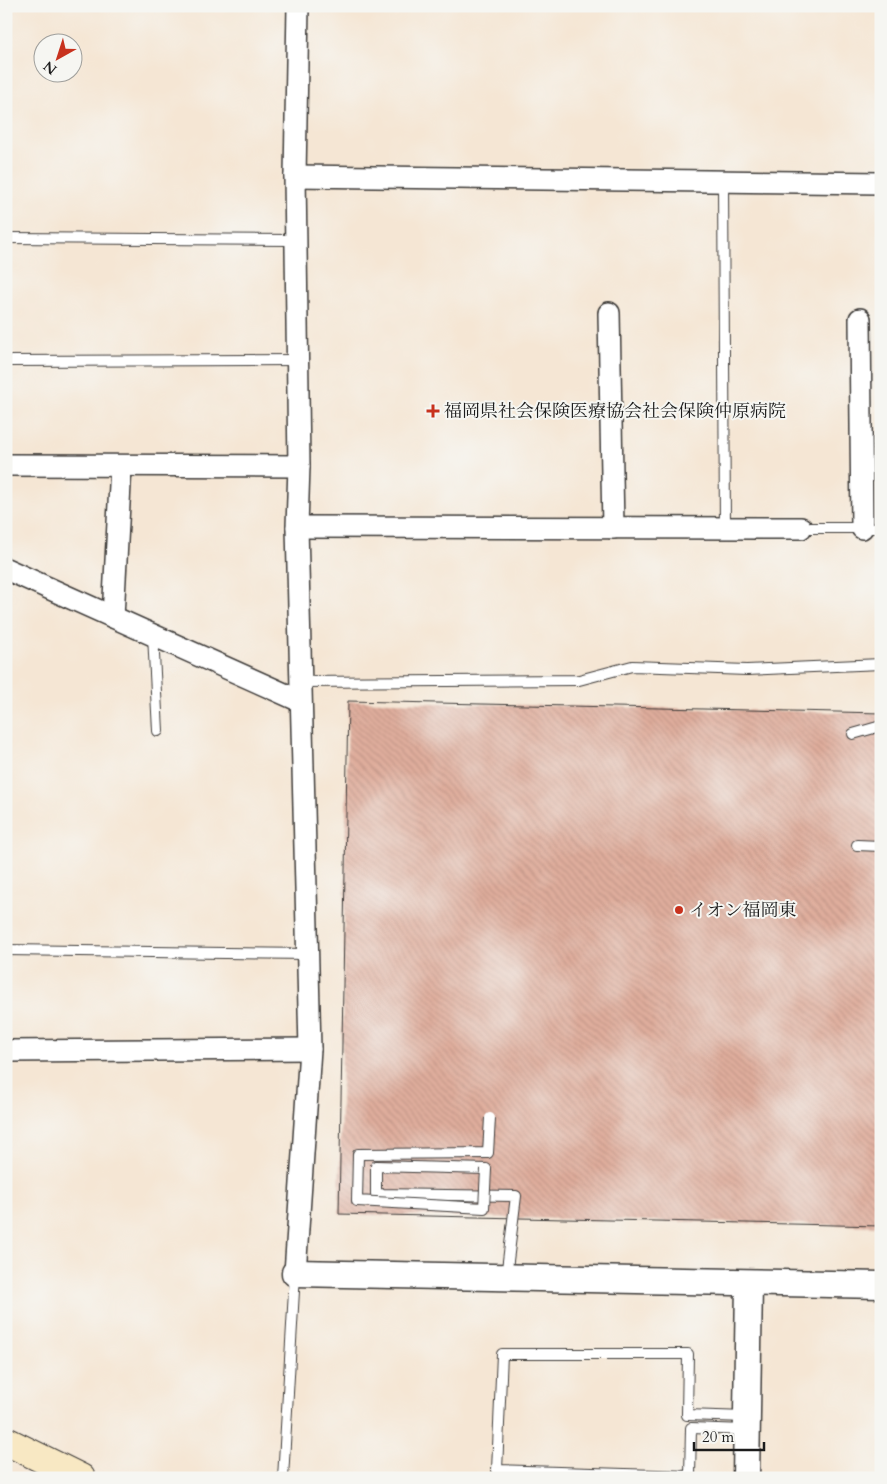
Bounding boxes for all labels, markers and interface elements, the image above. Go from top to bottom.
north arrow [32,32,82,82]
text: N [39,57,61,79]
place label: 福岡県社会保険医療協会社会保険仲原病院 [444,399,786,424]
marker: 福岡県社会保険医療協会社会保険仲原病院 [426,404,440,418]
place label: イオン福岡東 [689,898,796,923]
marker: イオン福岡東 [673,904,685,916]
scale bar [694,1419,764,1451]
text: 20 m [702,1427,734,1447]

